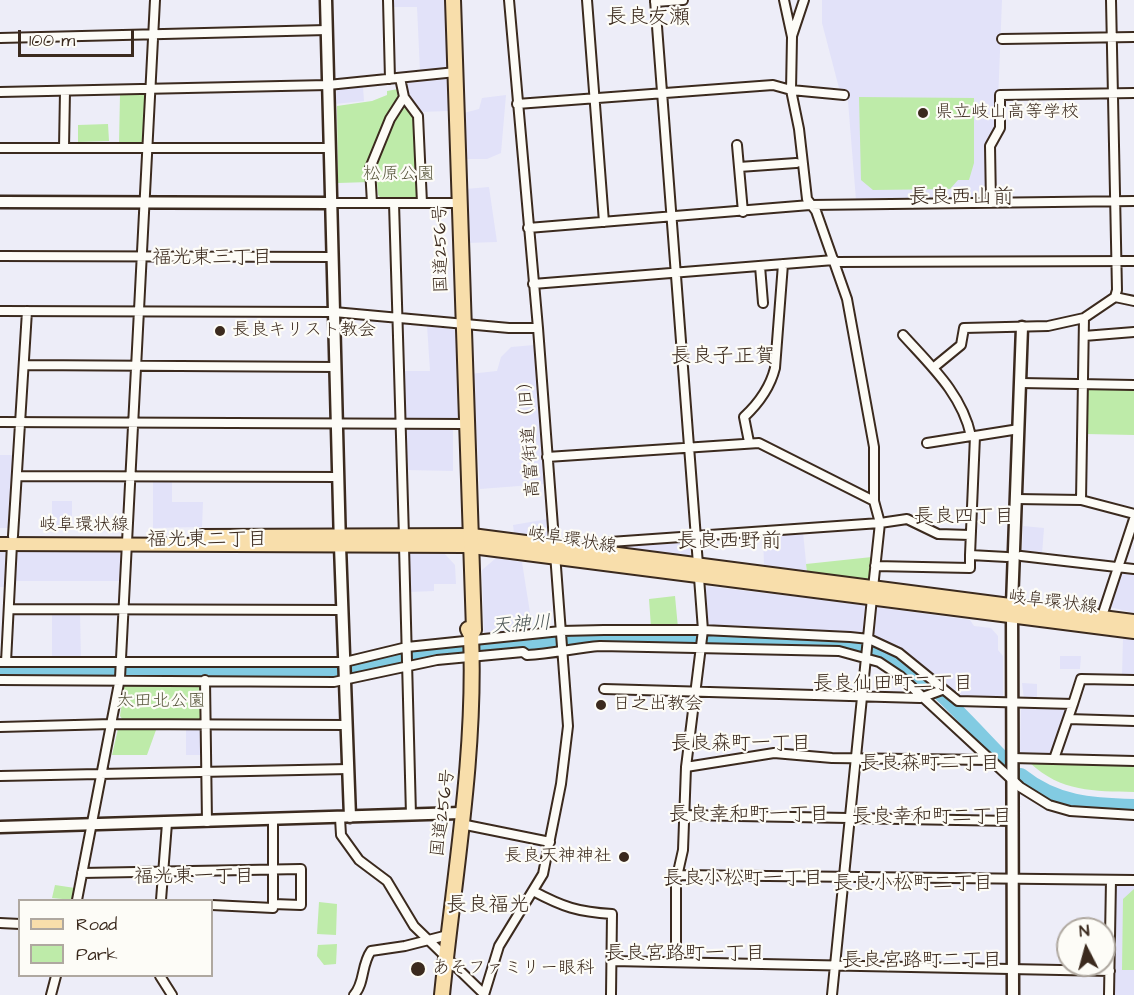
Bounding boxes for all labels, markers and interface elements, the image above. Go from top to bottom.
district label: 長良友瀬 [606,6,690,32]
scale bar [21,18,136,56]
text: 100 m [29,28,75,53]
place label: 県立岐山高等学校 [935,102,1079,124]
marker: 県立岐山高等学校 [916,106,930,120]
park label: 松原公園 [363,164,435,186]
district label: 長良西山前 [909,186,1013,212]
street label: 国道256号 [430,205,454,293]
district label: 福光東三丁目 [152,247,272,271]
place label: 長良キリスト教会 [232,320,376,342]
marker: 長良キリスト教会 [213,324,227,338]
district label: 長良子正賀 [671,345,775,371]
street label: 高富街道（旧） [515,371,545,499]
district label: 長良四丁目 [914,506,1014,530]
street label: 岐阜環状線 [39,515,129,537]
street label: 岐阜環状線 [526,523,618,559]
district label: 福光東二丁目 [147,529,267,553]
district label: 長良西野前 [677,530,781,556]
street label: 岐阜環状線 [1007,587,1099,619]
water label: 天神川 [490,612,552,640]
district label: 長良仙田町二丁目 [813,673,973,697]
park label: 太田北公園 [116,691,206,713]
place label: 日之出教会 [613,694,703,716]
marker: 日之出教会 [594,698,608,712]
district label: 長良森町一丁目 [671,733,811,757]
district label: 長良森町二丁目 [860,753,1000,777]
street label: 国道256号 [428,768,460,858]
district label: 長良幸和町一丁目 [669,804,829,828]
district label: 長良幸和町二丁目 [852,806,1012,830]
place label: 長良天神神社 [504,846,612,868]
marker: 長良天神神社 [617,850,631,864]
district label: 福光東一丁目 [134,866,254,890]
district label: 長良小松町一丁目 [663,868,823,892]
district label: 長良小松町二丁目 [833,873,993,897]
district label: 長良福光 [446,894,530,920]
legend [18,899,213,977]
text: Road [76,912,117,937]
north arrow [1056,917,1116,977]
text: N [1078,920,1090,943]
text: Park [76,942,118,967]
district label: 長良宮路町一丁目 [605,943,765,967]
district label: 長良宮路町二丁目 [842,950,1002,974]
place label: あそファミリー眼科 [432,958,594,980]
marker: あそファミリー眼科 [409,960,427,978]

